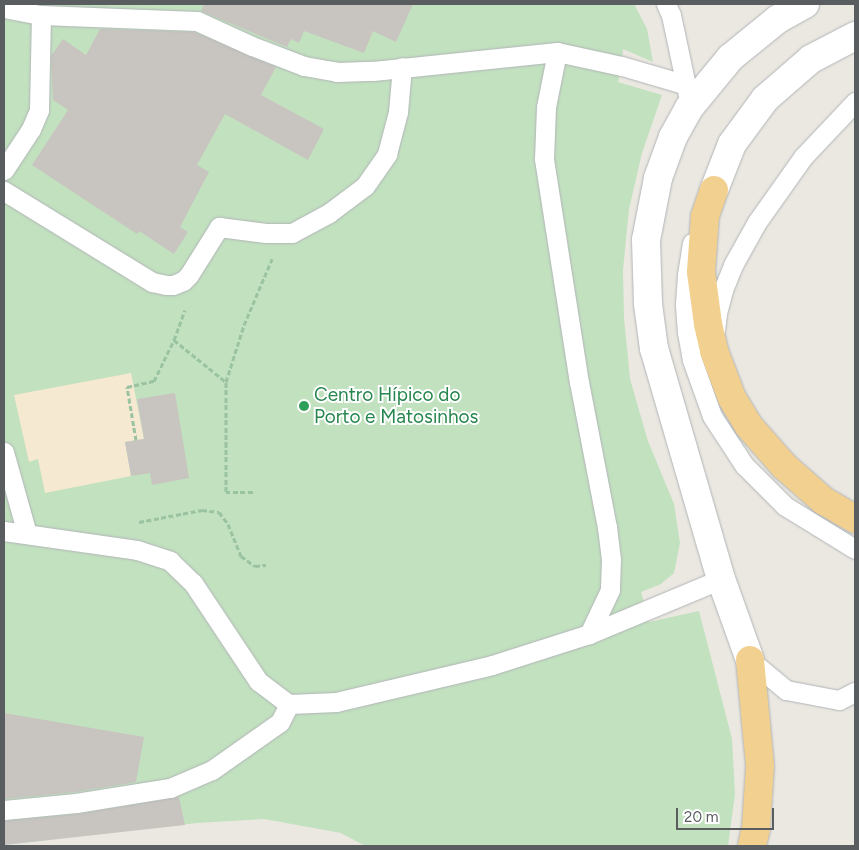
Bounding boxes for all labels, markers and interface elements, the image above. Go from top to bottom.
place label: Centro Hípico do Porto e Matosinhos [314,384,478,428]
marker: Centro Hípico do Porto e Matosinhos [298,400,310,412]
scale bar [679,798,776,830]
text: 20 m [684,808,718,826]

